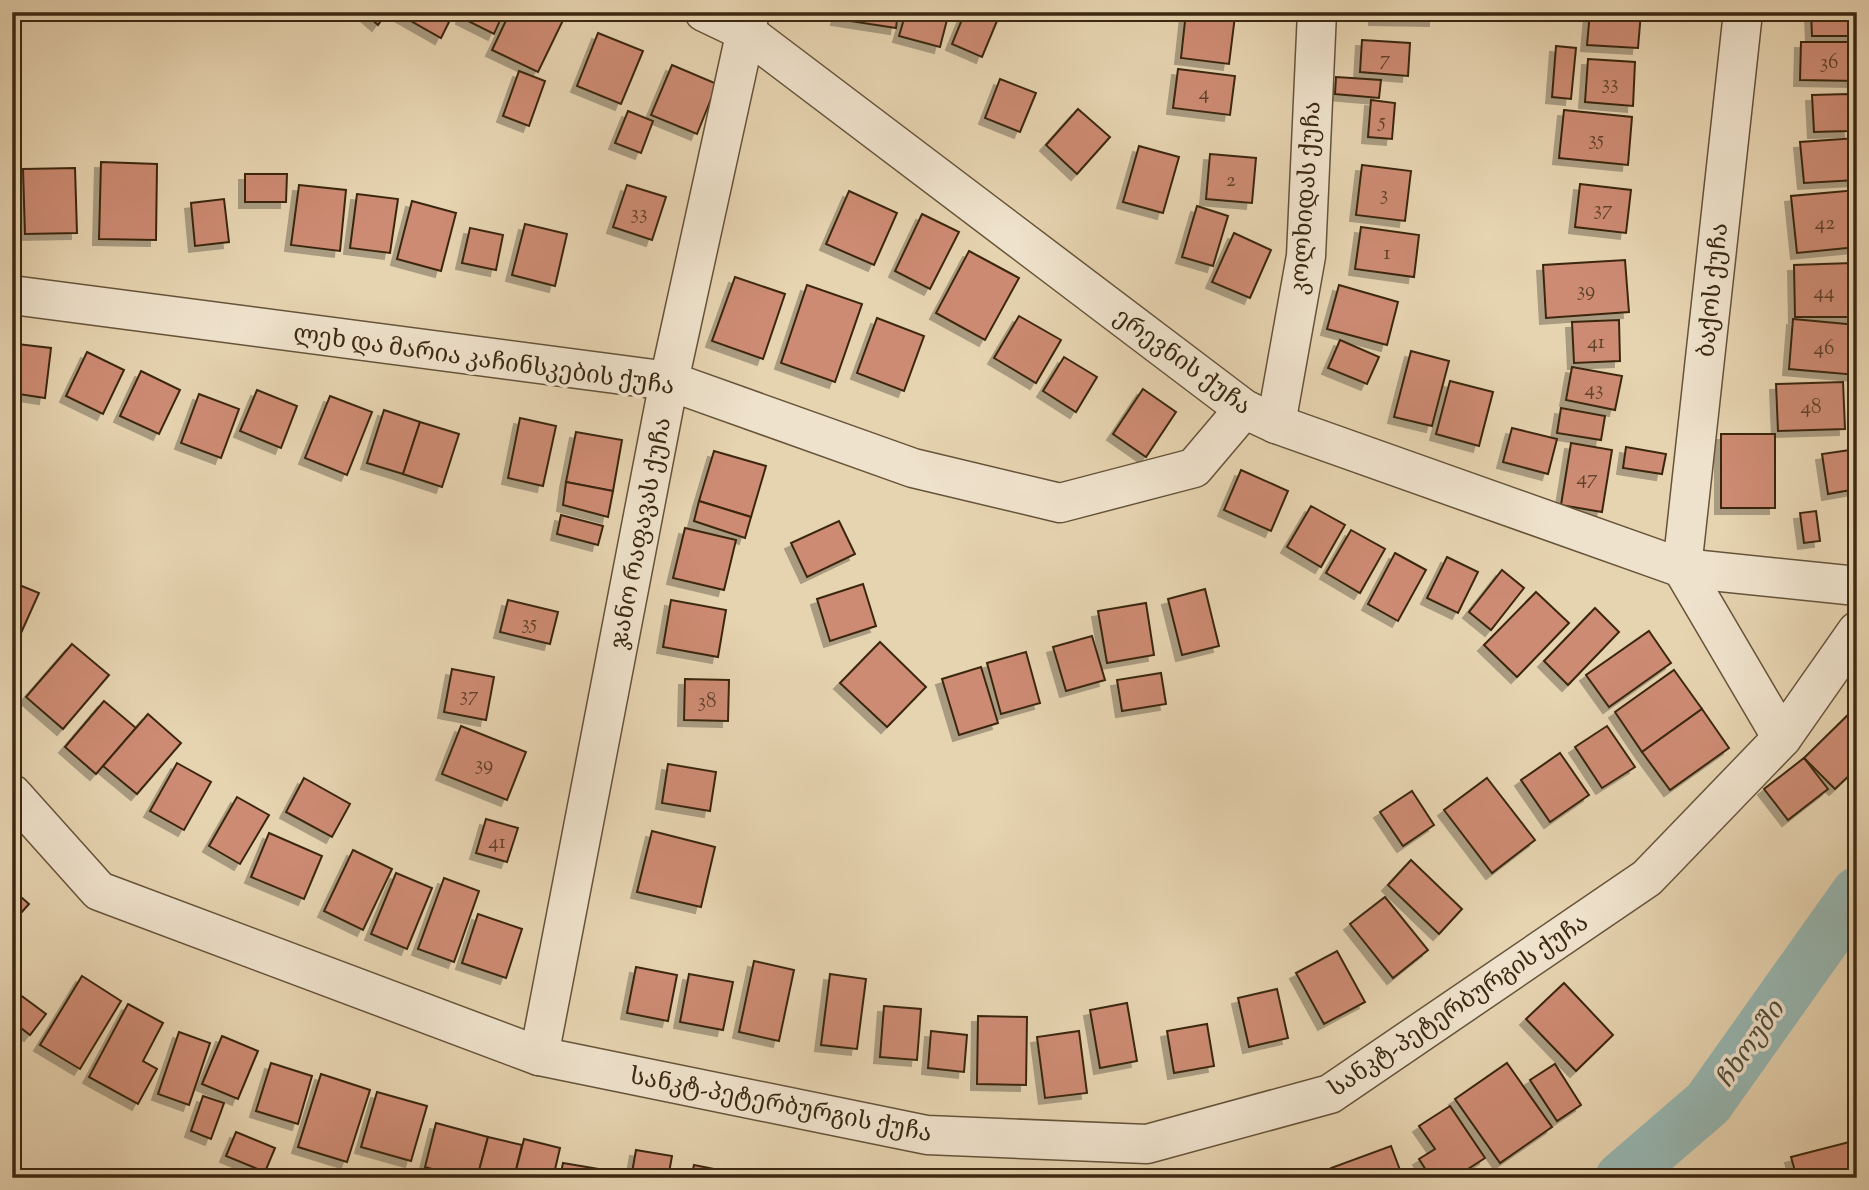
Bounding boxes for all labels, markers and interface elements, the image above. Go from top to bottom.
house number: 7 [1380,45,1391,75]
house number: 36 [1820,48,1838,78]
house number: 33 [1602,69,1618,99]
house number: 4 [1199,79,1209,109]
street label: კოლხიდას ქუჩა [1283,100,1331,296]
house number: 5 [1377,107,1386,137]
house number: 35 [1588,125,1604,155]
house number: 2 [1226,166,1236,196]
house number: 3 [1380,180,1388,210]
house number: 37 [1593,195,1613,225]
house number: 33 [631,199,647,229]
house number: 42 [1815,209,1835,239]
street label: ბაქოს ქუჩა [1690,221,1738,359]
house number: 1 [1383,239,1391,269]
house number: 39 [1577,276,1595,306]
house number: 44 [1813,278,1835,308]
street label: ერევნის ქუჩა [1106,301,1258,424]
street label: ლეხ და მარია კაჩინსკების ქუჩა [291,317,676,405]
house number: 41 [1587,328,1605,358]
house number: 46 [1814,334,1834,364]
house number: 43 [1584,375,1604,405]
house number: 48 [1800,393,1822,423]
street label: ჯანო რაფავას ქუჩა [603,415,681,652]
house number: 47 [1576,464,1598,494]
house number: 35 [521,609,537,639]
house number: 37 [459,681,479,711]
house number: 38 [698,687,716,717]
house number: 39 [475,750,493,780]
house number: 41 [488,828,506,858]
street label: სანკტ-პეტერბურგის ქუჩა [1322,907,1596,1107]
water label: ჩხოუში [1708,993,1795,1096]
street label: სანკტ-პეტერბურგის ქუჩა [627,1060,935,1152]

